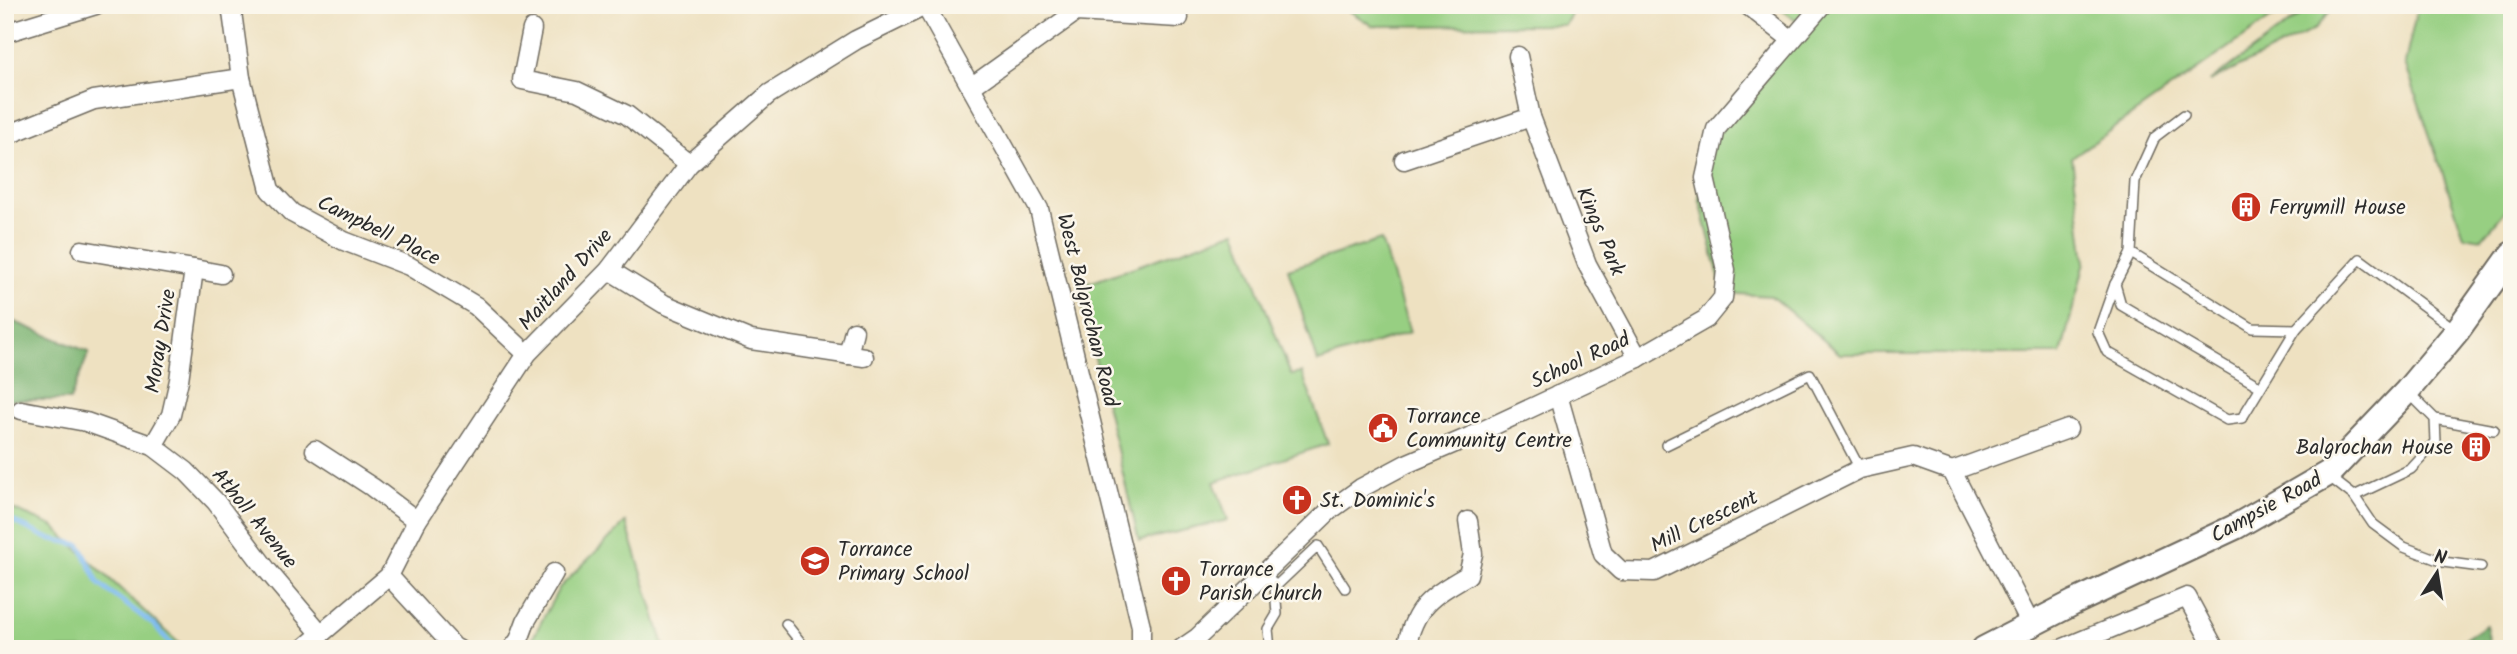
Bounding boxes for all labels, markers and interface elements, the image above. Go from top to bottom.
street label: Kings Park [1566,182,1633,281]
street label: Campbell Place [311,187,446,276]
building icon: Ferrymill House [2229,190,2263,224]
place label: Ferrymill House [2269,192,2406,225]
street label: West Balgrochan Road [1047,210,1127,411]
street label: Maitland Drive [511,221,622,339]
street label: Moray Drive [137,286,186,396]
street label: School Road [1525,324,1636,399]
place label: Torrance Community Centre [1406,401,1573,458]
public building icon: Torrance Community Centre [1366,411,1400,445]
building icon: Balgrochan House [2459,430,2493,464]
place label: Balgrochan House [2296,432,2454,465]
street label: Atholl Avenue [203,461,305,577]
street label: Campsie Road [2205,464,2329,553]
street label: Mill Crescent [1645,482,1765,563]
church icon: St. Dominic's [1280,483,1314,517]
place label: St. Dominic's [1320,485,1435,518]
place label: Torrance Primary School [838,534,969,591]
north arrow [2402,538,2472,608]
text: N [2431,542,2449,574]
school or university icon: Torrance Primary School [798,544,832,578]
place label: Torrance Parish Church [1199,554,1322,611]
church icon: Torrance Parish Church [1159,564,1193,598]

